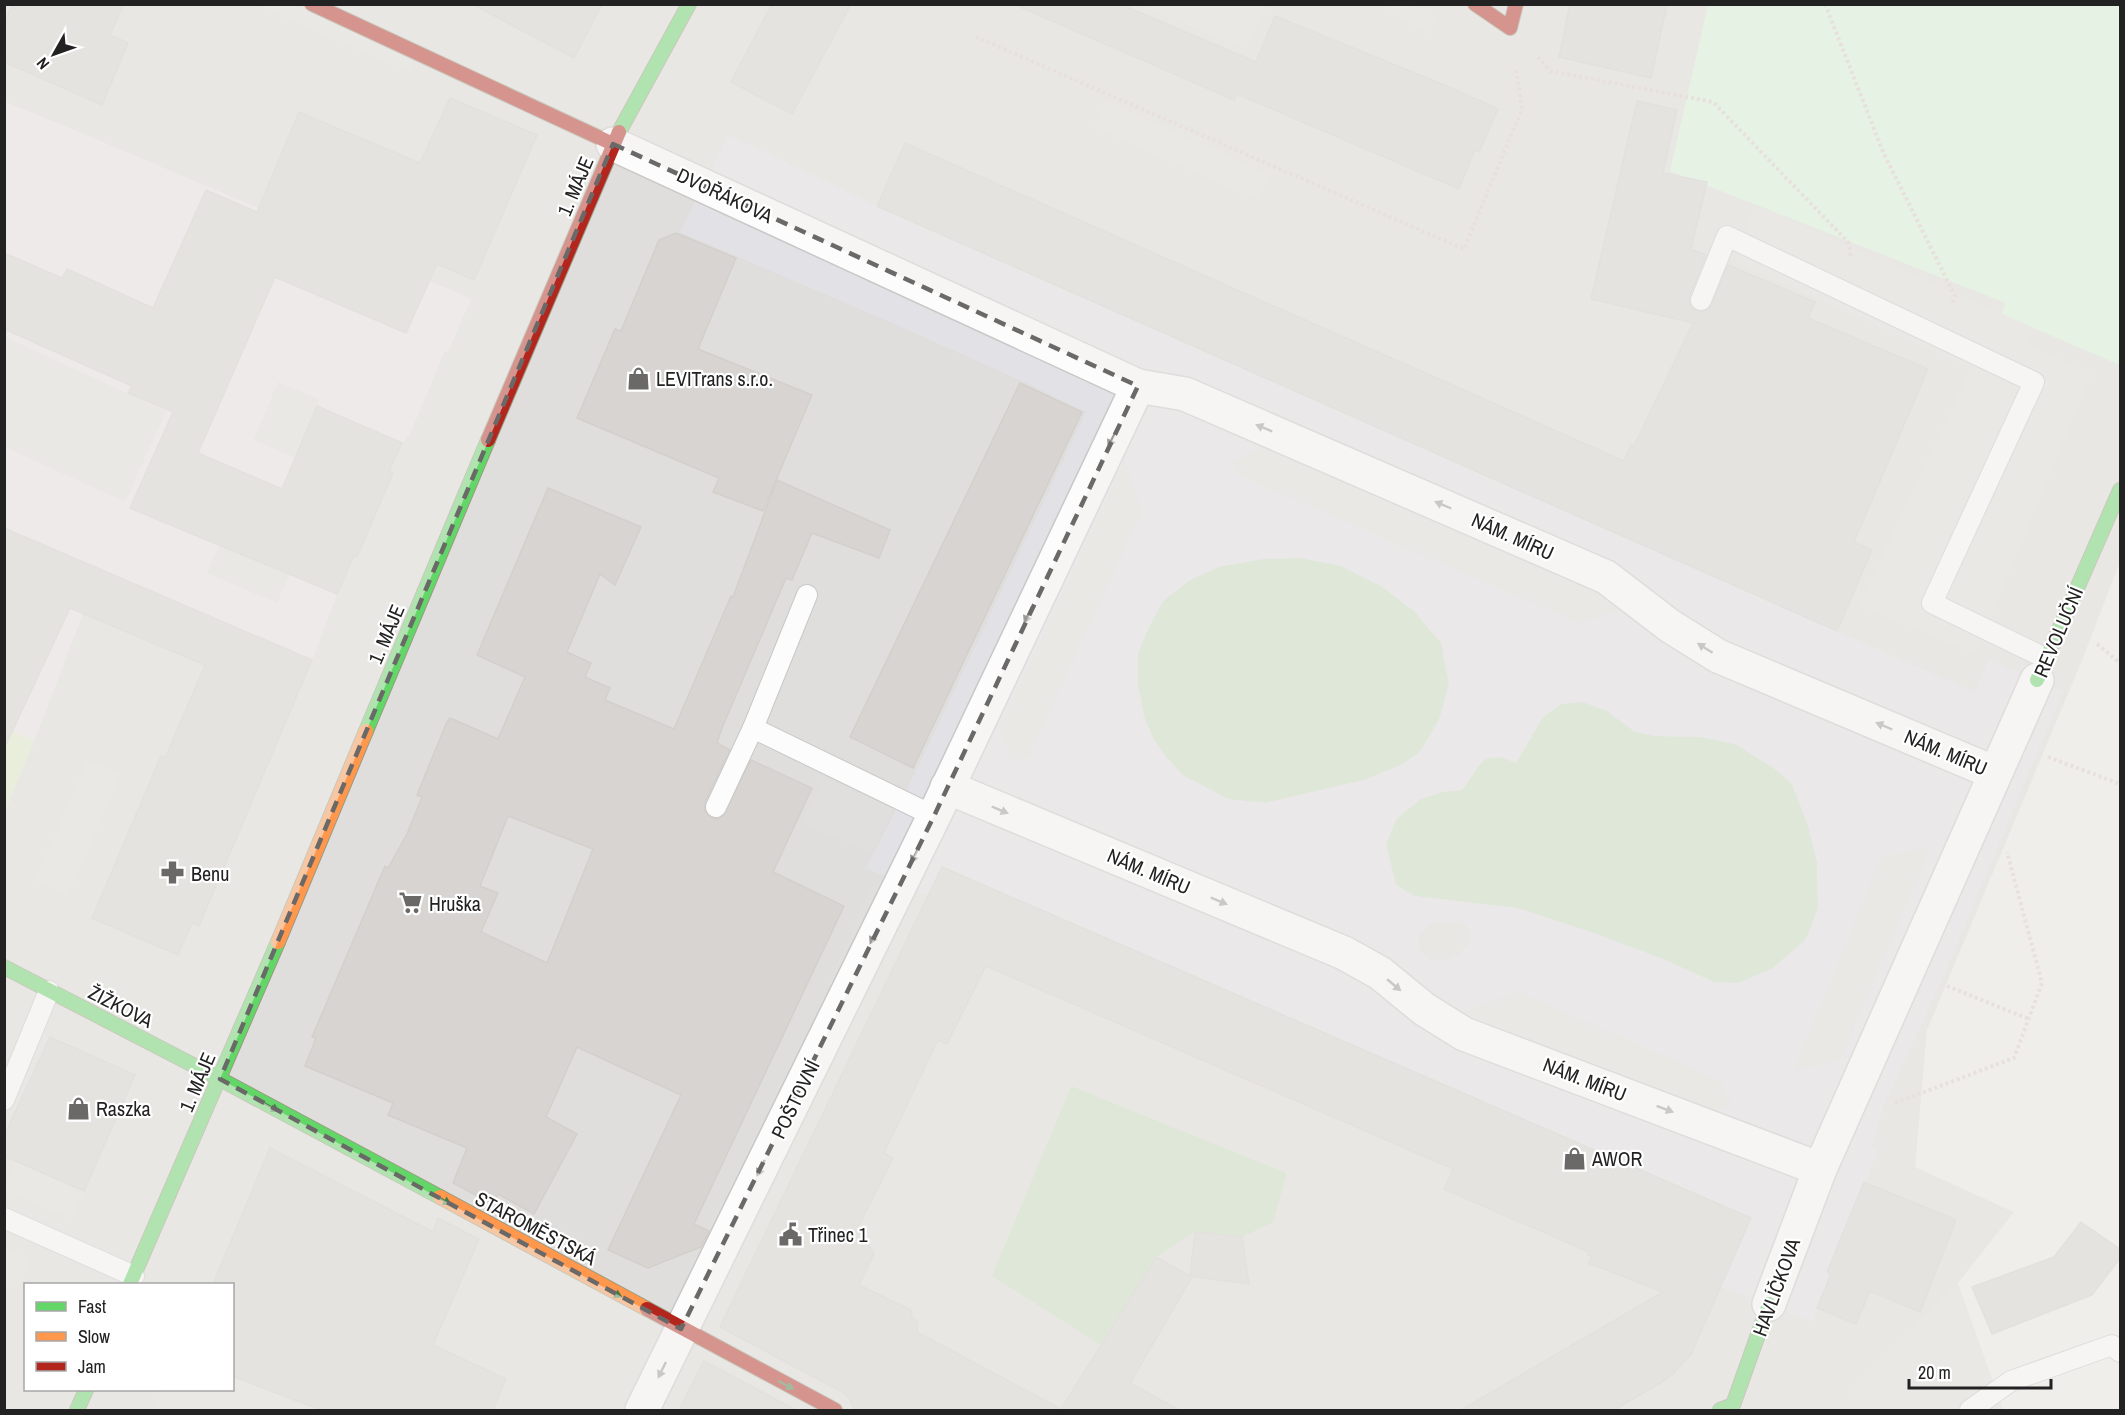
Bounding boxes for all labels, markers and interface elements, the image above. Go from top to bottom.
north arrow [24,24,84,84]
text: N [31,53,54,74]
street label: 1. MÁJE [550,152,600,220]
street label: DVOŘÁKOVA [673,161,777,229]
shop icon: LEVITrans s.r.o. [625,365,651,391]
place label: LEVITrans s.r.o. [656,365,773,392]
one-way arrow [1255,423,1273,432]
one-way arrow [1107,430,1116,447]
one-way arrow [1434,500,1452,510]
street label: NÁM. MÍRU [1468,506,1558,566]
street label: REVOLUČNÍ [2027,582,2089,681]
street label: 1. MÁJE [361,600,411,668]
one-way arrow [1024,606,1033,623]
one-way arrow [1697,643,1713,654]
one-way arrow [1874,721,1892,731]
street label: NÁM. MÍRU [1900,722,1992,782]
one-way arrow [992,805,1010,815]
street label: NÁM. MÍRU [1103,841,1195,901]
one-way arrow [910,846,920,863]
pharmacy icon: Benu [160,860,186,886]
place label: Benu [191,860,229,887]
supermarket icon: Hruška [398,890,424,916]
place label: Hruška [429,890,481,917]
one-way arrow [1211,896,1229,906]
one-way arrow [870,928,879,945]
street label: ŽIŽKOVA [84,978,158,1034]
one-way arrow [1386,978,1401,991]
street label: 1. MÁJE [172,1048,222,1116]
street label: NÁM. MÍRU [1539,1051,1631,1107]
street label: POŠTOVNÍ [764,1055,826,1143]
shop icon: Raszka [65,1095,91,1121]
place label: Raszka [96,1095,151,1122]
one-way arrow [263,1102,280,1112]
one-way arrow [1656,1105,1674,1115]
shop icon: AWOR [1561,1145,1587,1171]
place label: AWOR [1591,1145,1643,1172]
one-way arrow [756,1159,765,1176]
street label: STAROMĚSTSKÁ [471,1185,601,1271]
one-way arrow [435,1195,452,1205]
public building icon: Třinec 1 [777,1221,803,1247]
place label: Třinec 1 [808,1221,868,1248]
street label: HAVLÍČKOVA [1746,1234,1806,1340]
legend [24,1283,234,1391]
one-way arrow [606,1288,623,1298]
text: Fast [78,1294,106,1319]
text: Slow [78,1324,110,1349]
scale bar [1909,1352,2052,1390]
text: Jam [78,1354,106,1379]
text: 20 m [1918,1360,1951,1385]
one-way arrow [657,1361,666,1378]
one-way arrow [778,1380,795,1390]

